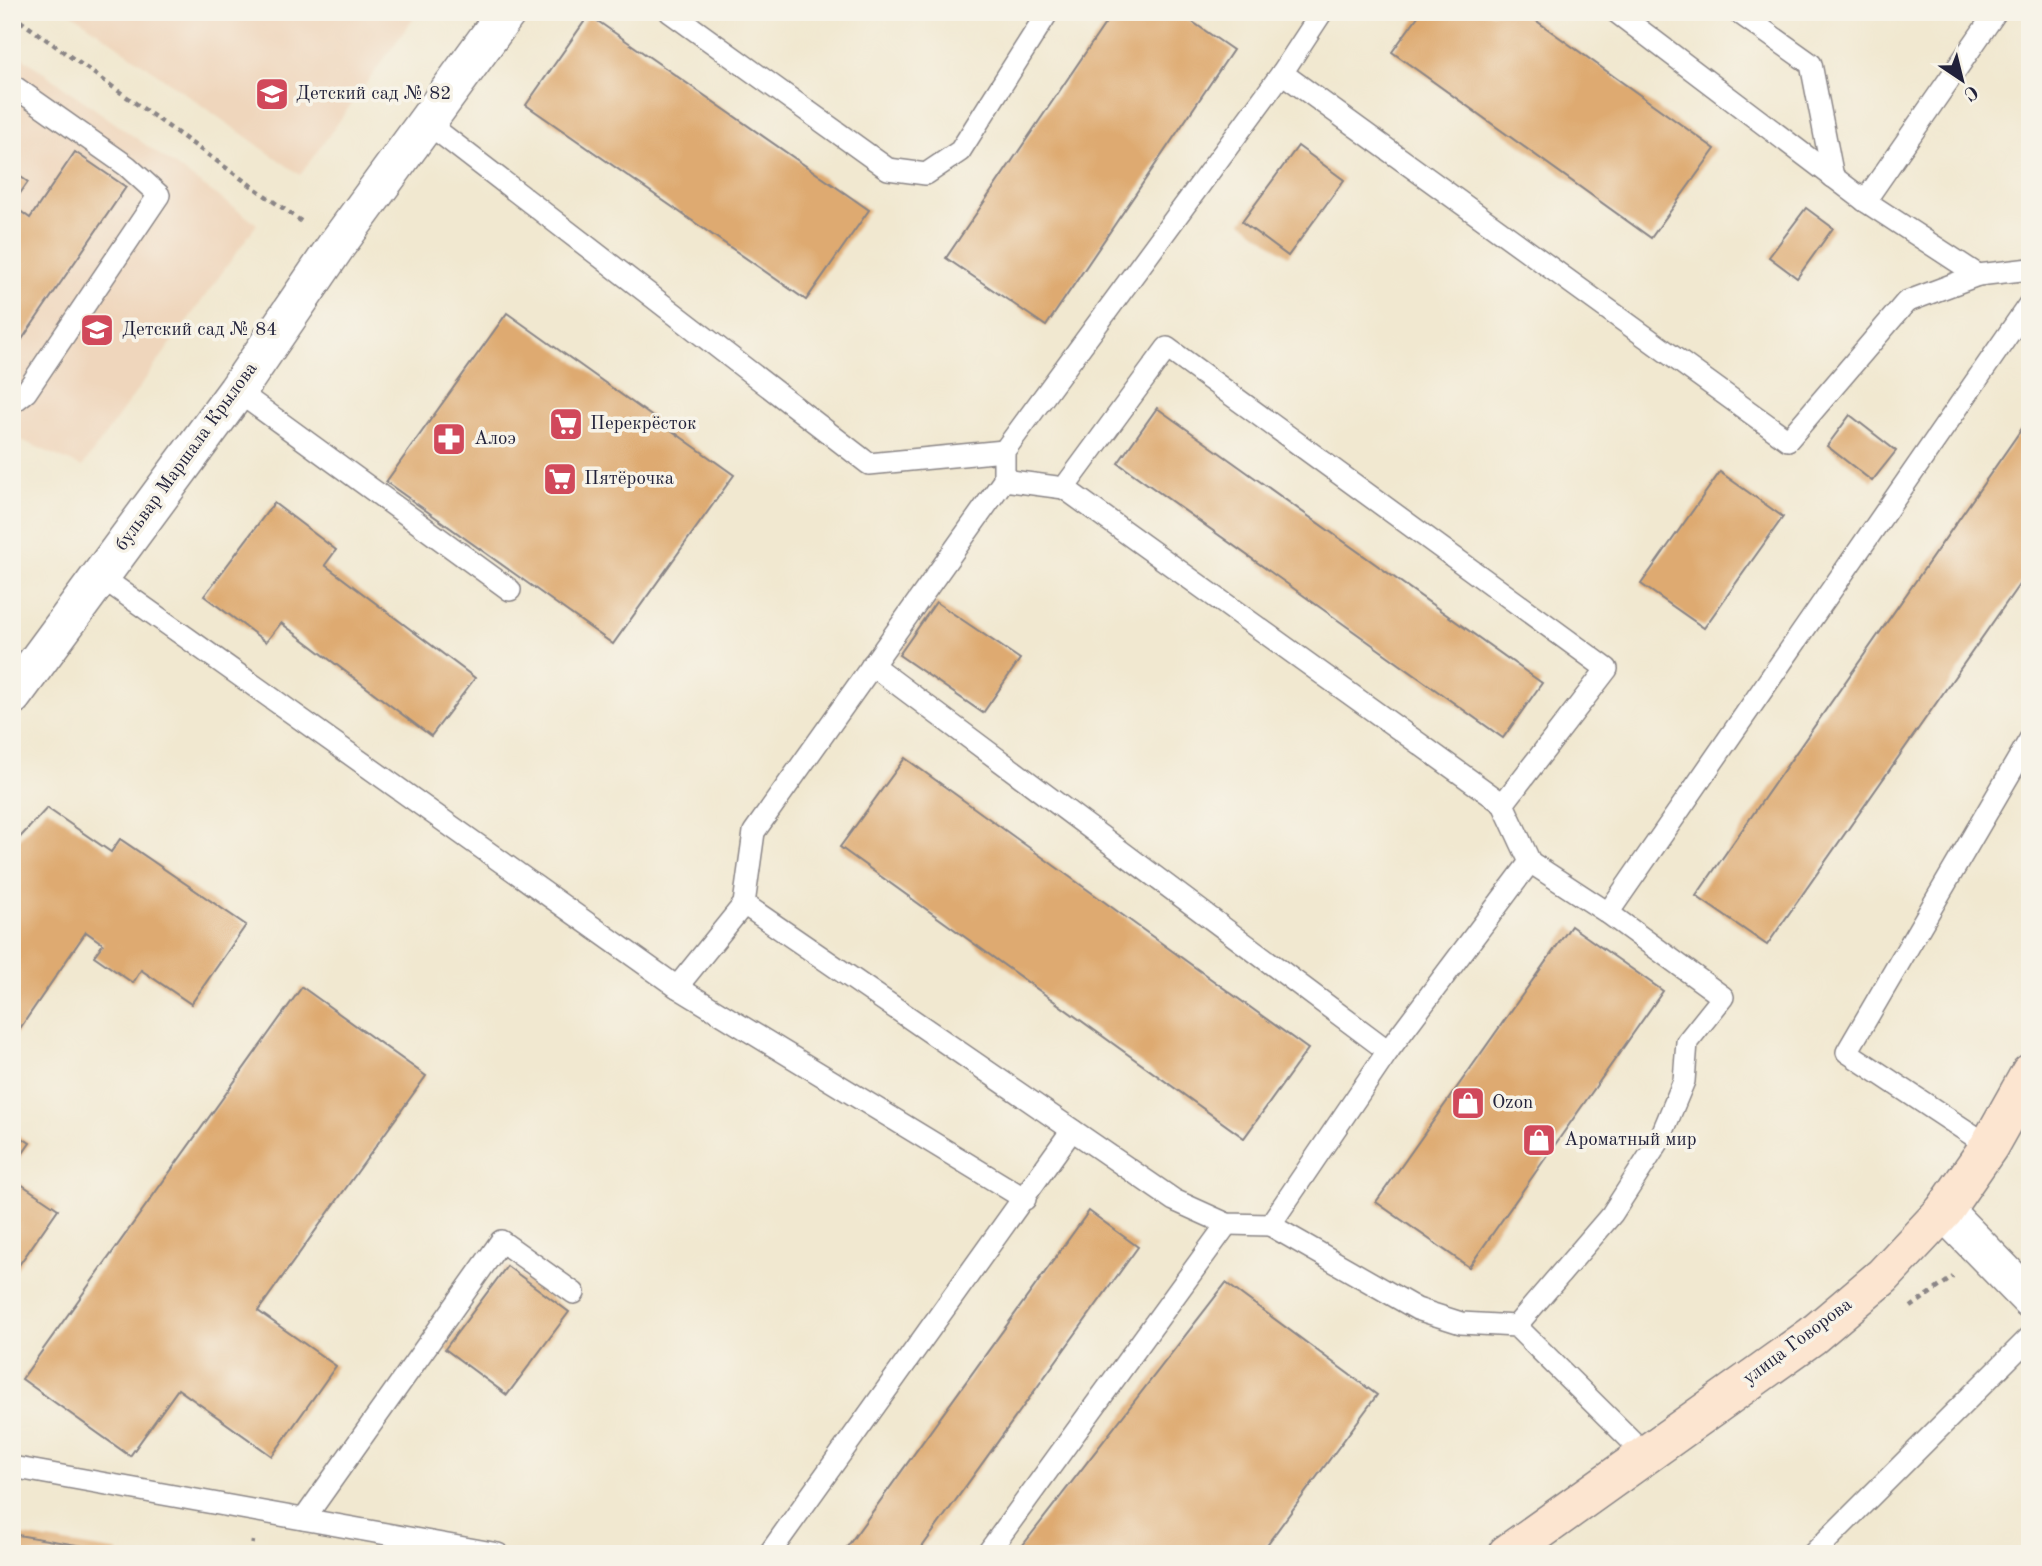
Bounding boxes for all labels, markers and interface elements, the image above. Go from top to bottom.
north arrow [1926,46,1996,116]
school or university icon: Детский сад № 82 [253,75,291,113]
text: С [1960,80,1981,103]
place label: Детский сад № 82 [296,85,451,104]
school or university icon: Детский сад № 84 [78,311,116,349]
place label: Детский сад № 84 [122,321,277,340]
street label: бульвар Маршала Крылова [112,359,262,555]
supermarket icon: Перекрёсток [547,405,585,443]
place label: Перекрёсток [590,415,697,434]
pharmacy icon: Алоэ [430,420,468,458]
place label: Алоэ [474,430,516,449]
supermarket icon: Пятёрочка [541,460,579,498]
place label: Пятёрочка [584,470,675,489]
shop icon: Ozon [1449,1084,1487,1122]
place label: Ozon [1492,1094,1533,1113]
shop icon: Ароматный мир [1520,1121,1558,1159]
place label: Ароматный мир [1564,1131,1697,1150]
street label: улица Говорова [1740,1295,1856,1389]

